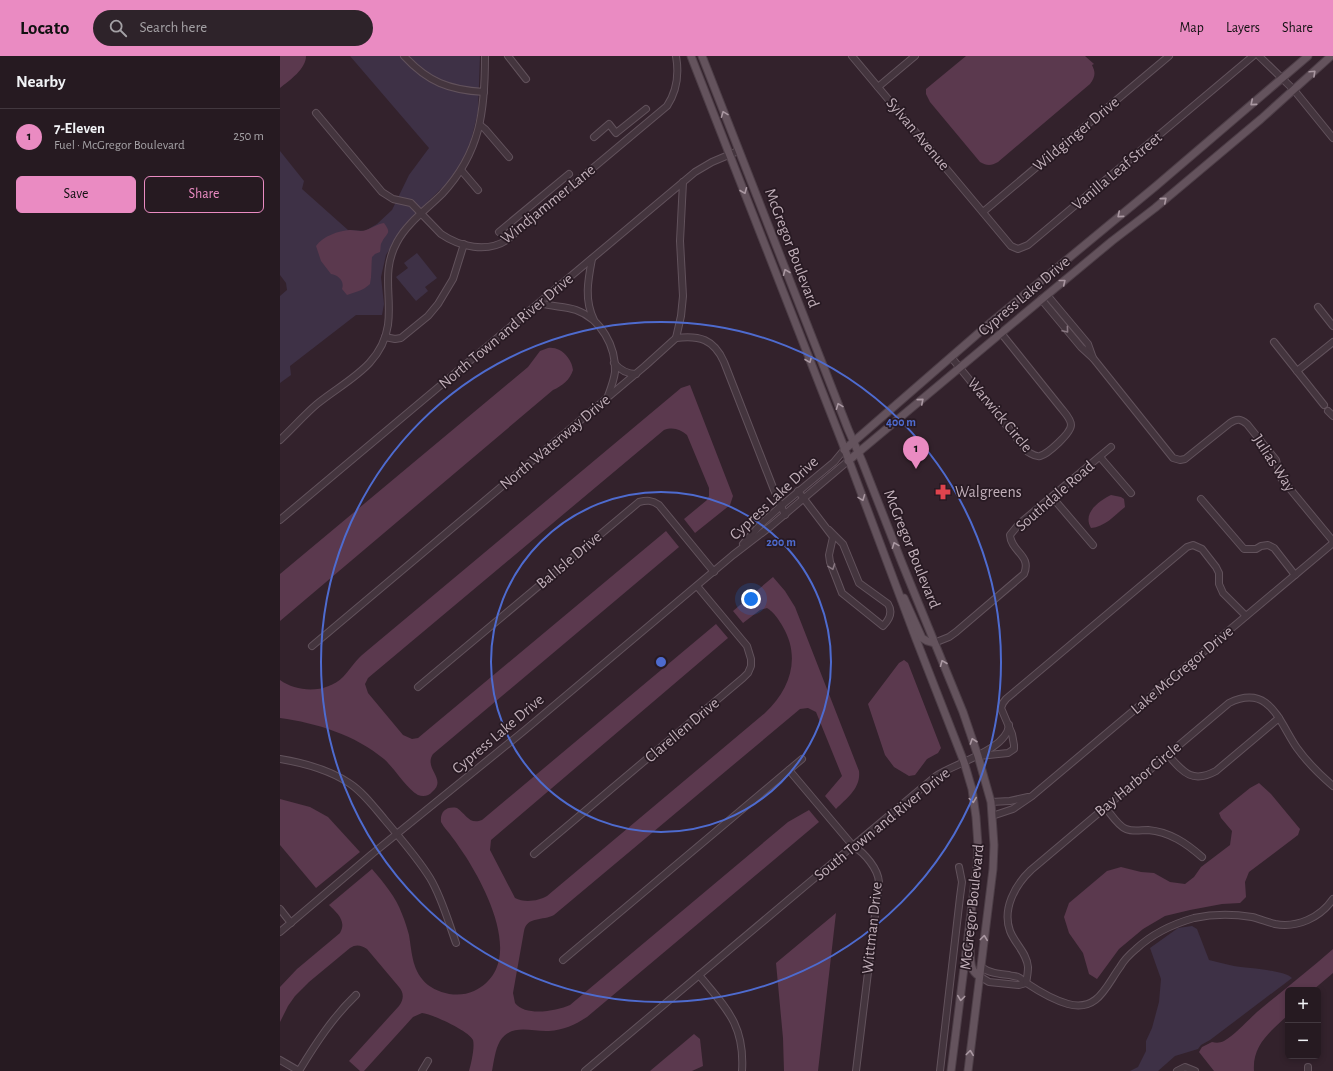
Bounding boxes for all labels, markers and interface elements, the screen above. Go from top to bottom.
search box [93,10,373,46]
icon: search [107,17,129,39]
text: Locato [20,19,69,38]
text: Search here [139,20,207,35]
text: Map [1179,21,1204,35]
text: Layers [1226,21,1260,35]
text: Share [1282,21,1313,35]
one-way arrow [1308,70,1316,78]
text: Nearby [16,73,66,90]
street label: Wildginger Drive [1030,94,1122,174]
street label: Sylvan Avenue [882,95,953,174]
one-way arrow [1251,99,1258,106]
one-way arrow [721,111,729,118]
text: 7-Eleven [54,121,105,136]
street label: Vanilla Leaf Street [1069,129,1165,213]
text: 1 [27,130,31,143]
text: 250 m [233,130,264,143]
text: Fuel · McGregor Boulevard [54,139,185,152]
street label: Windjammer Lane [498,161,599,248]
button: Save [16,176,136,213]
button: Share [144,176,264,213]
street label: McGregor Boulevard [762,186,822,310]
one-way arrow [739,187,747,194]
one-way arrow [1160,197,1167,204]
one-way arrow [1118,211,1125,218]
street label: Cypress Lake Drive [975,253,1074,340]
one-way arrow [783,269,791,276]
street label: North Town and River Drive [436,270,576,392]
one-way arrow [1059,279,1066,286]
one-way arrow [1062,325,1069,332]
one-way arrow [805,357,813,364]
street label: Warwick Circle [964,375,1036,455]
street label: North Waterway Drive [497,391,614,493]
one-way arrow [916,399,923,406]
one-way arrow [835,403,843,410]
text: 400 m [886,416,916,428]
street label: Julias Way [1249,432,1298,495]
pin: 1 [903,436,929,469]
street label: Cypress Lake Drive [727,453,822,544]
street label: Southdale Road [1013,458,1097,534]
pharmacy icon: Walgreens [934,483,952,501]
place label: Walgreens [955,484,1022,500]
street label: McGregor Boulevard [881,487,943,611]
one-way arrow [857,494,865,501]
street label: Bal Isle Drive [533,528,605,592]
text: 200 m [766,536,796,548]
one-way arrow [891,542,899,549]
one-way arrow [828,564,836,571]
your location [741,589,761,609]
street label: Lake McGregor Drive [1128,623,1236,717]
centre of rings [654,655,668,669]
one-way arrow [940,660,948,668]
street label: Cypress Lake Drive [449,691,548,778]
street label: Clarellen Drive [642,694,722,766]
one-way arrow [969,737,978,744]
street label: Bay Harbor Circle [1092,739,1185,820]
street label: South Town and River Drive [811,764,953,884]
one-way arrow [968,797,977,803]
street label: McGregor Boulevard [957,843,987,971]
street label: Wittman Drive [859,881,885,975]
one-way arrow [979,935,988,941]
map controls [1285,987,1321,1059]
button: + [1285,987,1321,1023]
one-way arrow [956,995,965,1001]
button: − [1285,1023,1321,1059]
one-way arrow [965,1050,974,1056]

